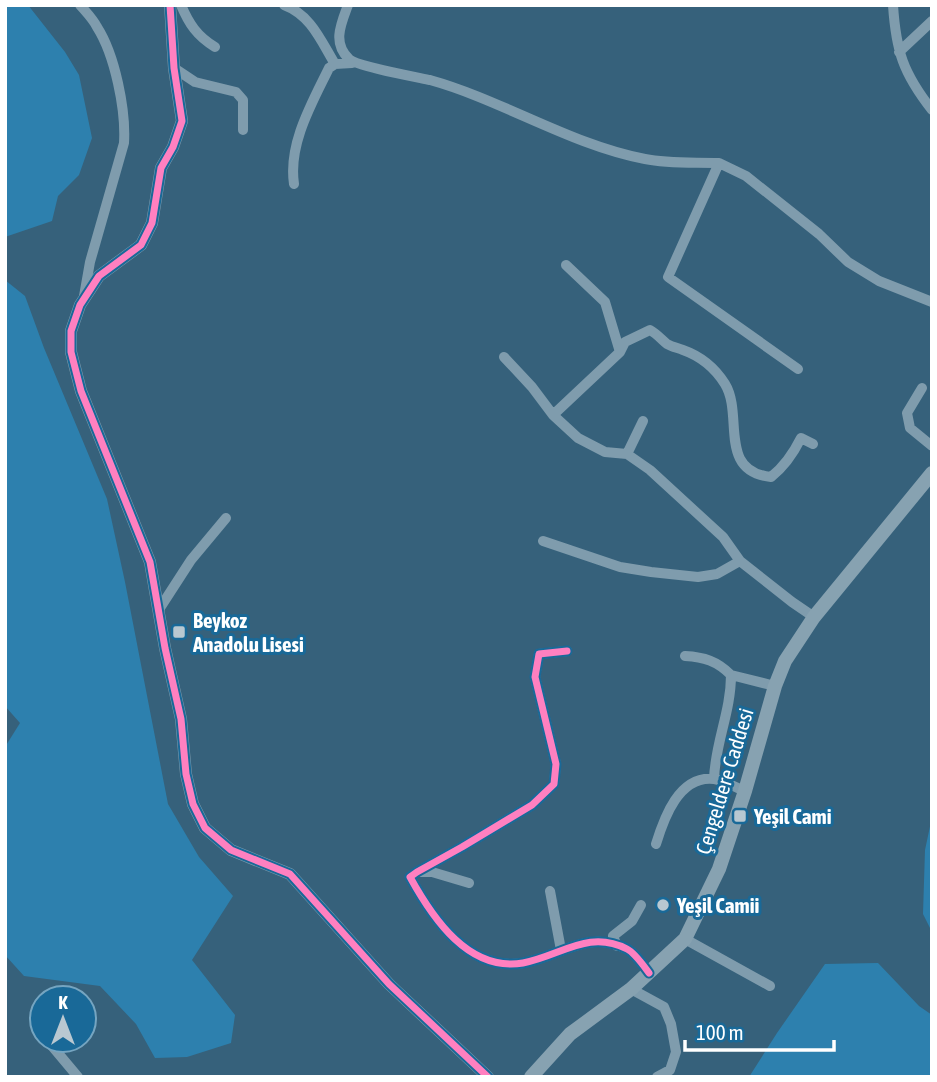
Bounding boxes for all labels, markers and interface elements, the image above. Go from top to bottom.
place label: Beykoz Anadolu Lisesi [192,608,304,656]
marker: Beykoz Anadolu Lisesi [171,624,187,640]
street label: Çengeldere Caddesi [690,705,758,857]
place label: Yeşil Cami [753,804,831,828]
marker: Yeşil Cami [732,808,748,824]
place label: Yeşil Camii [676,893,759,917]
marker: Yeşil Camii [655,897,671,913]
north arrow [28,984,98,1054]
text: K [58,991,68,1013]
scale bar [685,1009,834,1052]
text: 100 m [696,1020,744,1044]

